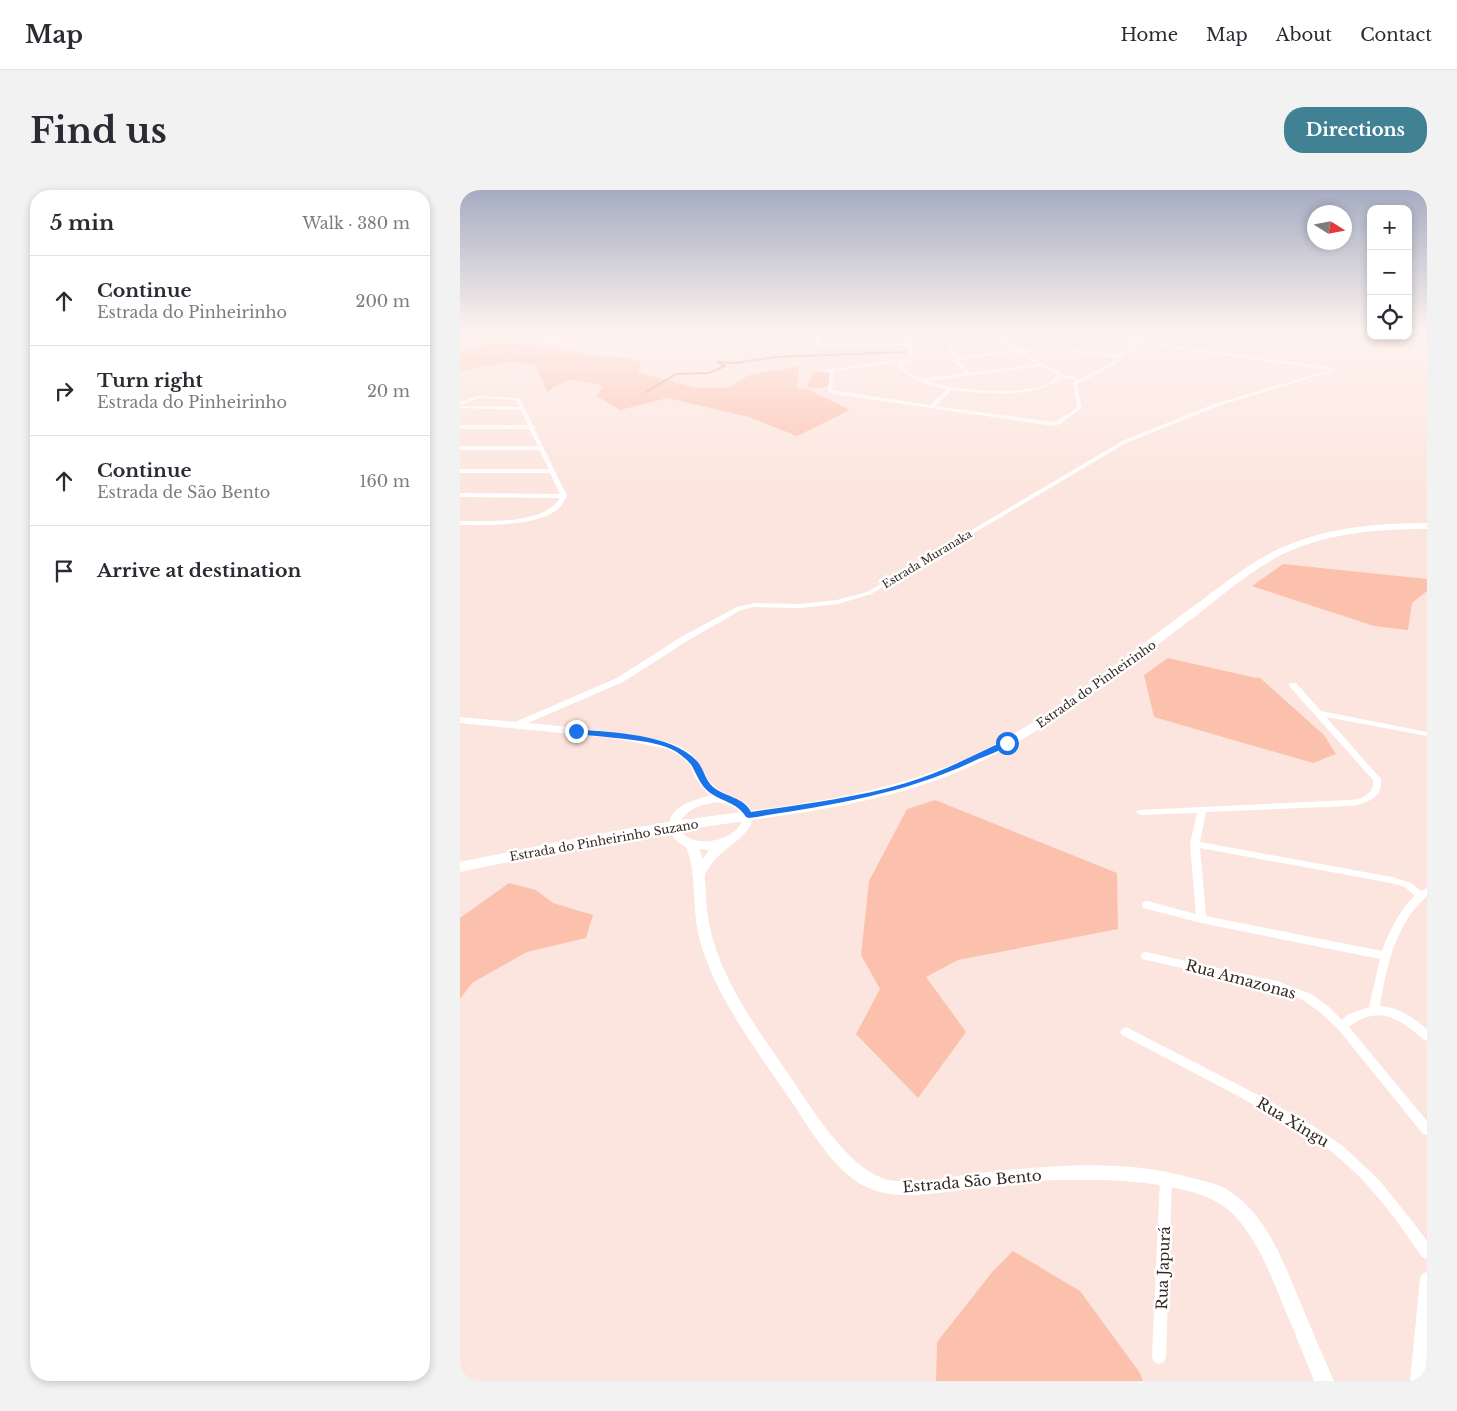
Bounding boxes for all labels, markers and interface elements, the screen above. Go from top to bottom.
text: Map [25,20,83,49]
text: Home [1120,24,1178,46]
text: Map [1206,24,1248,46]
text: About [1276,24,1332,46]
text: Contact [1360,24,1432,46]
button: Directions [1284,107,1427,153]
text: Find us [30,109,167,152]
north arrow [1307,205,1352,250]
map controls [1367,205,1412,340]
button: + [1367,205,1412,250]
text: 5 min [50,210,114,236]
text: Walk · 380 m [302,213,410,233]
button: − [1367,250,1412,295]
text: Continue [97,279,192,302]
icon: ahead [50,287,78,315]
text: 200 m [356,291,410,311]
button: locate [1367,295,1412,340]
text: Estrada do Pinheirinho [97,302,287,322]
text: Turn right [97,369,203,392]
icon: right [50,377,78,405]
text: 20 m [367,381,410,401]
text: Estrada do Pinheirinho [97,392,287,412]
text: Continue [97,459,192,482]
icon: ahead [50,467,78,495]
text: 160 m [359,471,410,491]
text: Estrada de São Bento [97,482,270,502]
street label: Estrada Muranaka [880,526,975,591]
icon: arrive [50,557,78,585]
text: Arrive at destination [97,559,301,582]
street label: Estrada do Pinheirinho [1033,637,1159,731]
route end [565,720,588,743]
route start [996,732,1019,755]
street label: Estrada do Pinheirinho Suzano [509,816,700,864]
street label: Rua Amazonas [1184,955,1298,1003]
street label: Rua Xingu [1253,1093,1333,1151]
street label: Estrada São Bento [902,1165,1042,1197]
street label: Rua Japurá [1152,1225,1174,1310]

